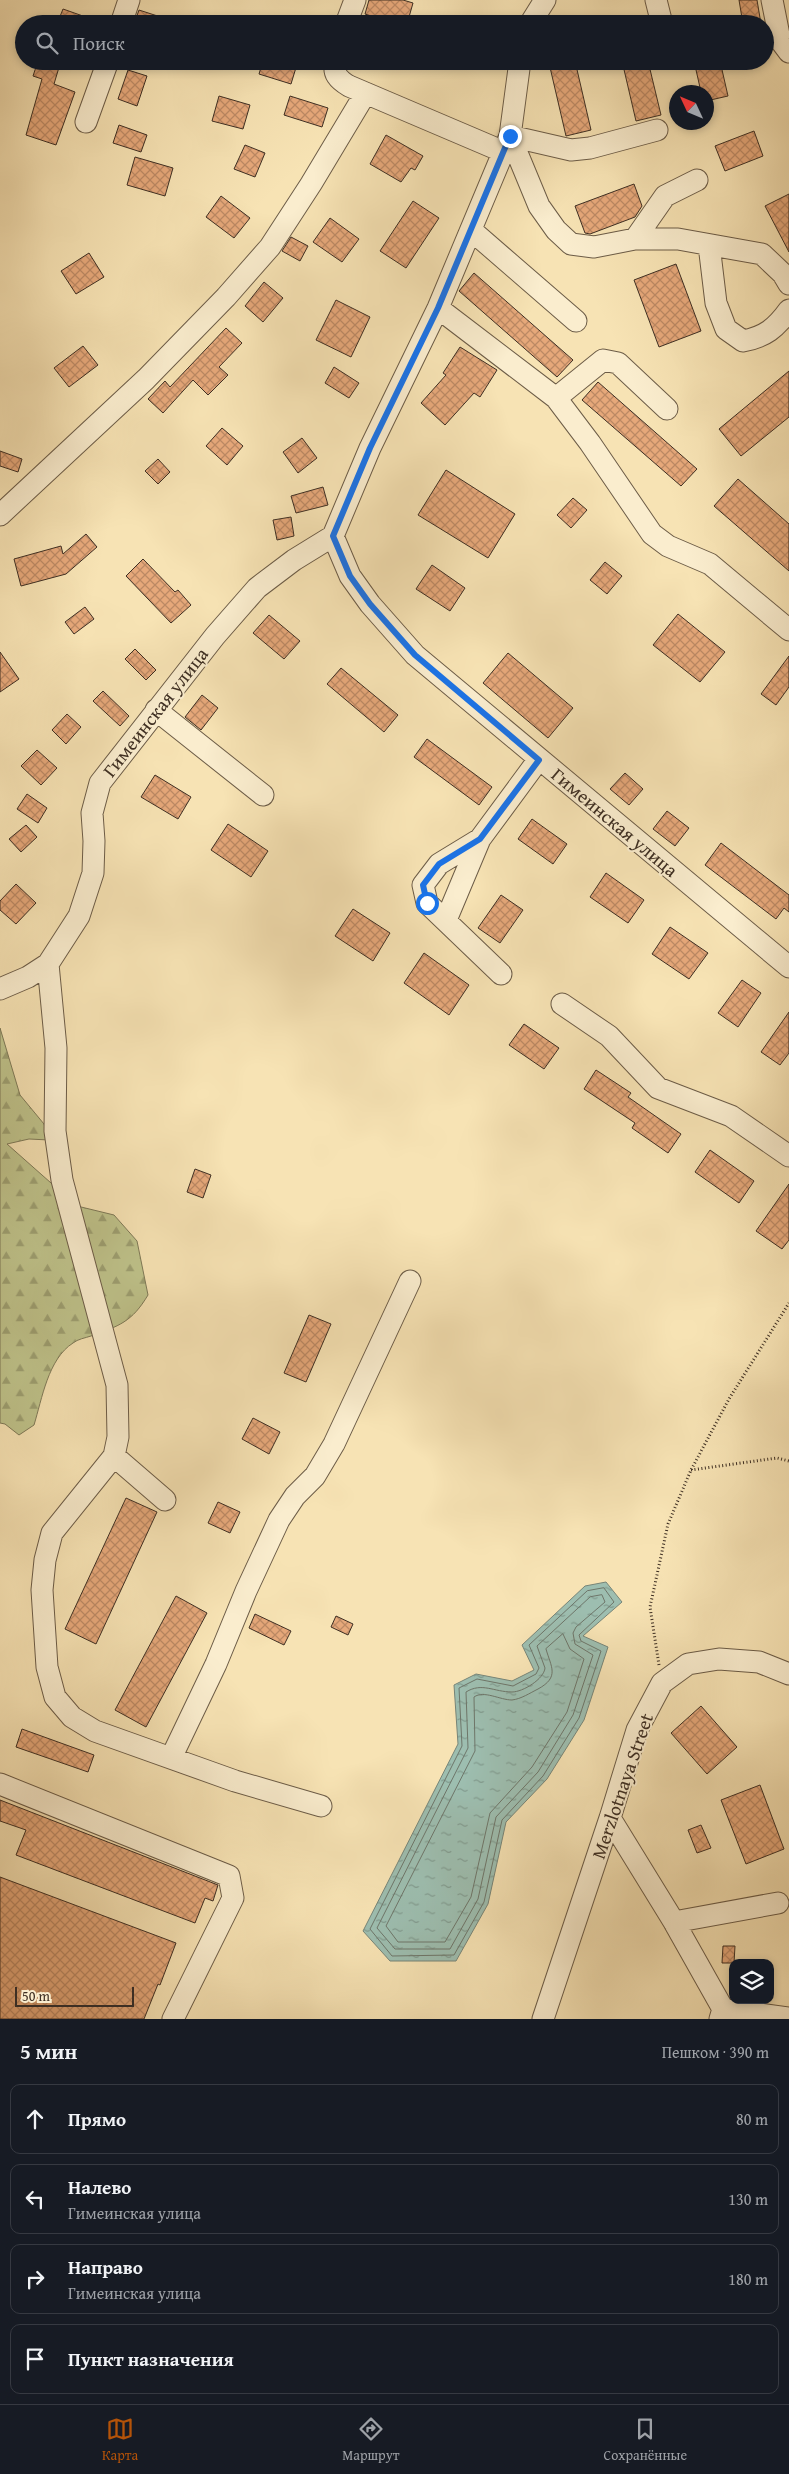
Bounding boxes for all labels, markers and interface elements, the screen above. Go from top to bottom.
search box [15,15,774,70]
icon: search [33,29,61,57]
text: Поиск [73,29,125,57]
north arrow [669,85,714,130]
route end [499,125,522,148]
street label: Гимеинская улица [95,641,215,783]
street label: Гимеинская улица [546,761,684,883]
route start [416,892,439,915]
street label: Merzlotnaya Street [584,1709,660,1863]
map controls [729,1959,774,2004]
button: layers [729,1959,774,2004]
scale bar [15,1984,134,2007]
text: 50 m [22,1986,50,2006]
text: 5 мин [20,2036,77,2067]
text: Пешком · 390 m [662,2040,769,2064]
icon: ahead [21,2105,49,2133]
text: Прямо [68,2105,126,2133]
text: 80 m [736,2107,768,2131]
text: Налево [68,2173,131,2201]
icon: left [21,2185,49,2213]
text: 130 m [728,2187,768,2211]
text: Гимеинская улица [68,2201,201,2225]
text: Направо [68,2253,143,2281]
icon: right [21,2265,49,2293]
text: 180 m [728,2267,768,2291]
text: Гимеинская улица [68,2281,201,2305]
icon: arrive [21,2345,49,2373]
text: Пункт назначения [68,2345,234,2373]
tab: Карта [102,2415,138,2465]
tab: Маршрут [342,2415,400,2465]
tab: Сохранённые [604,2415,687,2465]

